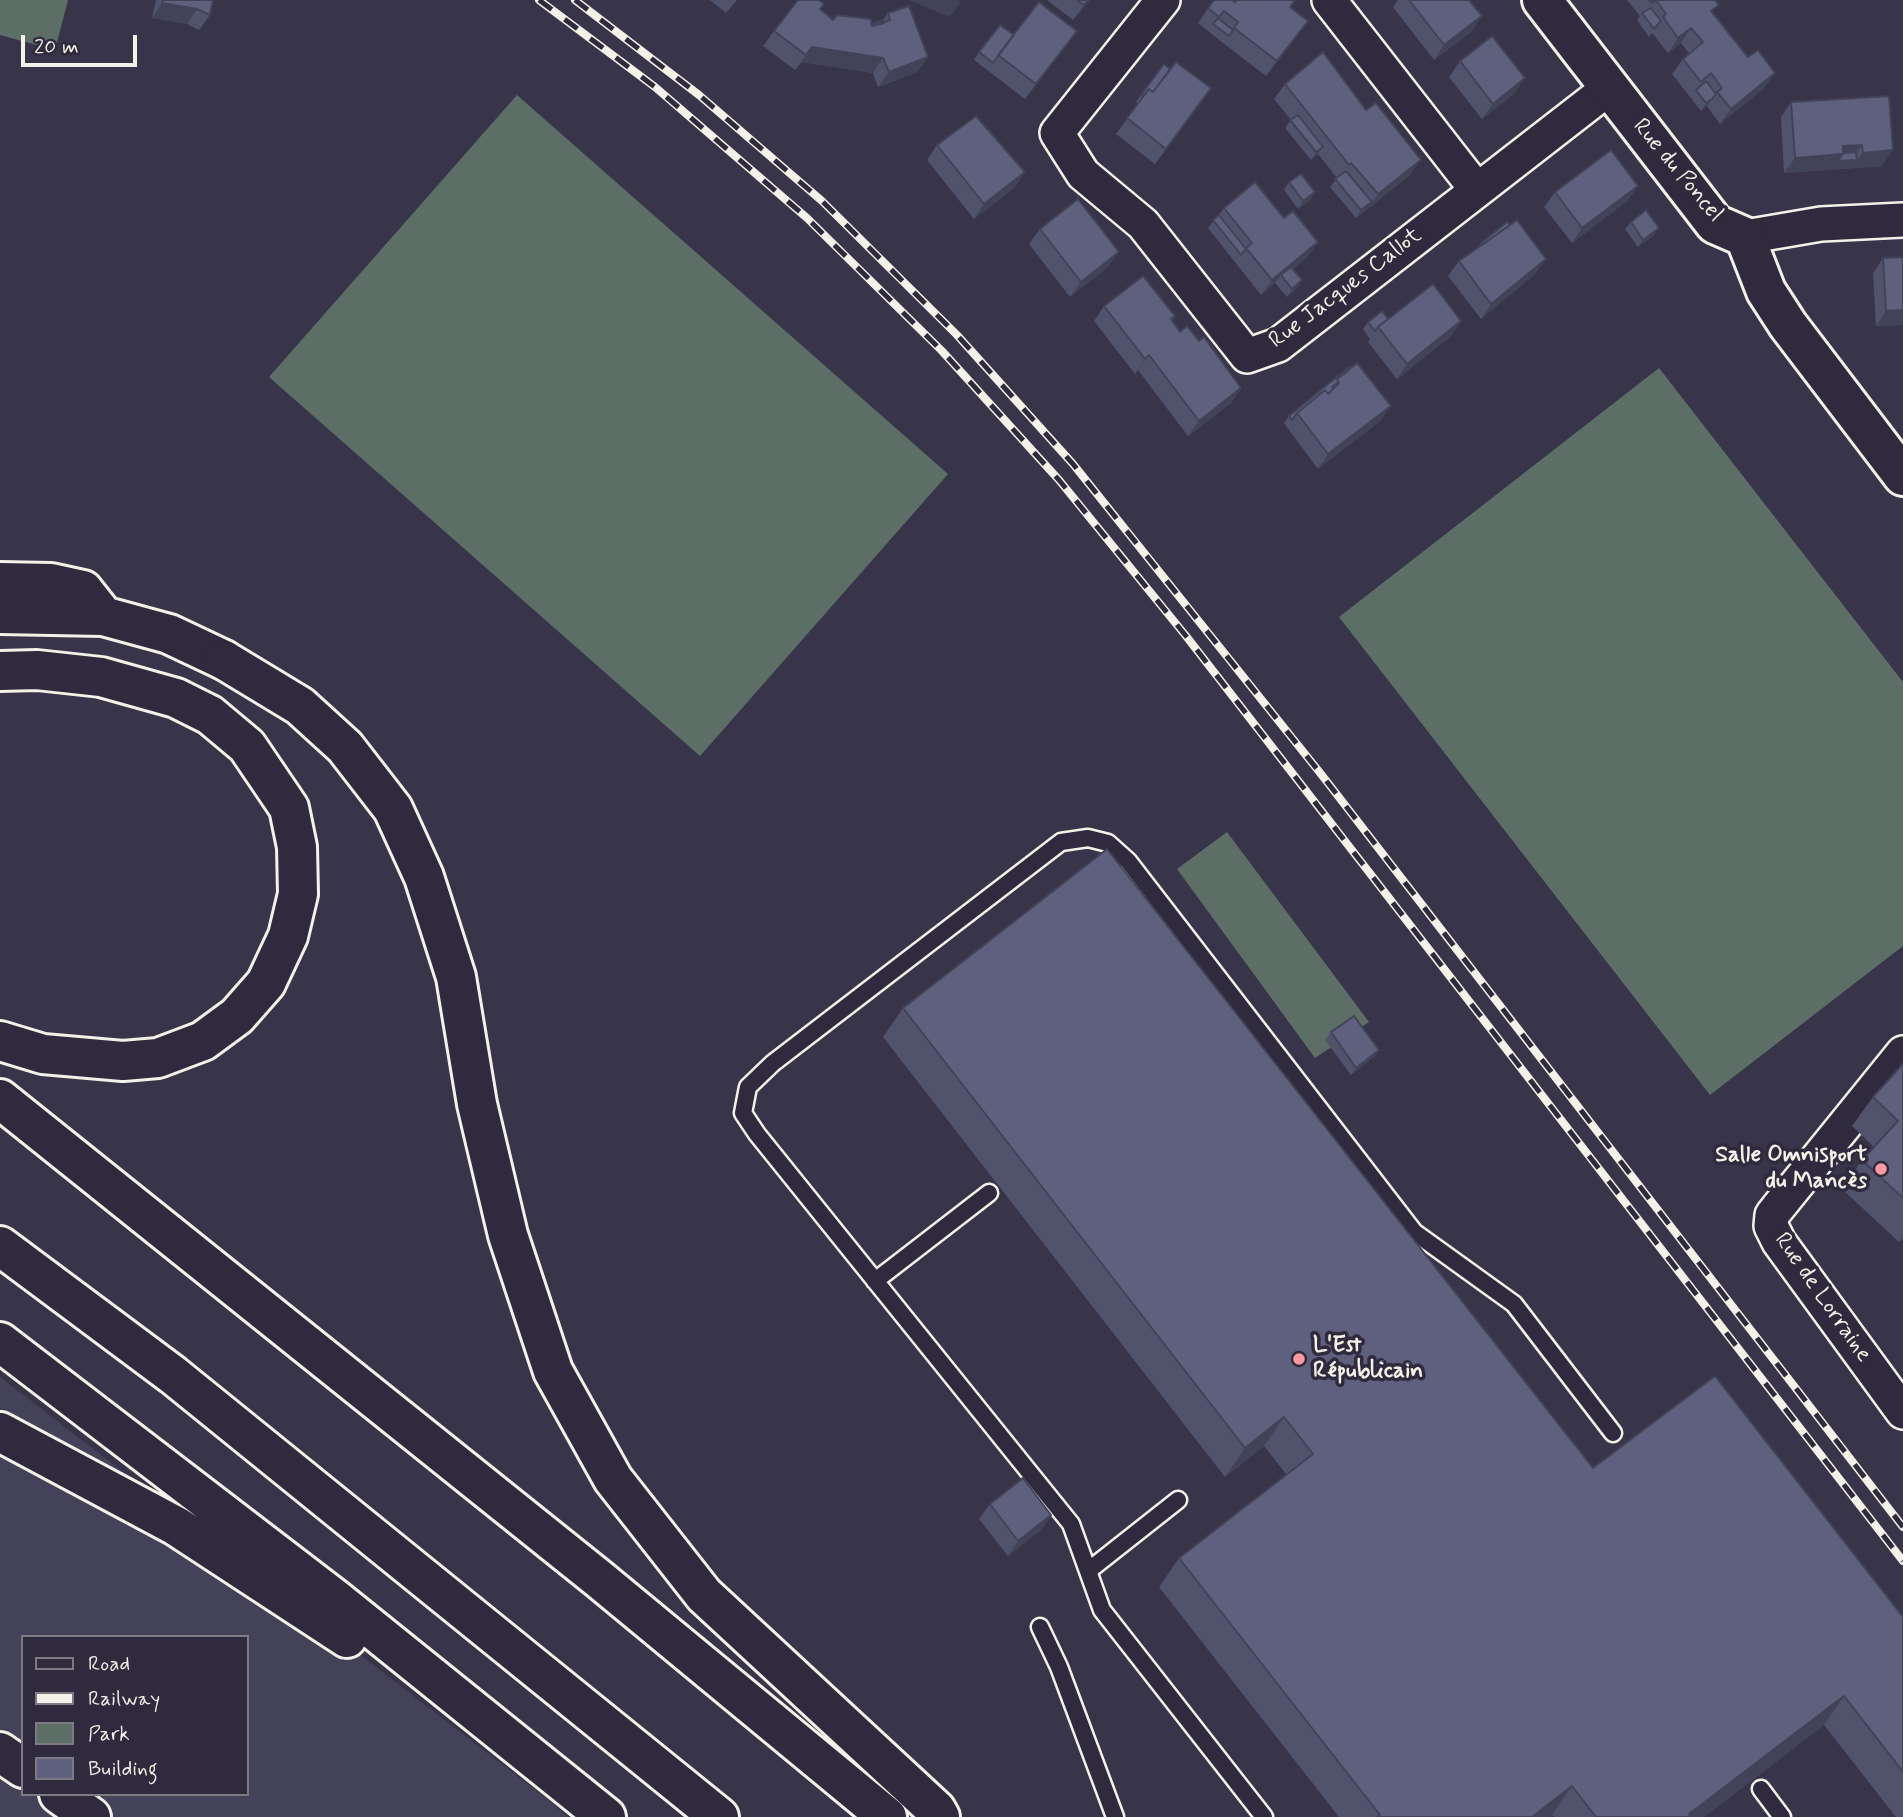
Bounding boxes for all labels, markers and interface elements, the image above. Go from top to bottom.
scale bar [24,21,140,65]
text: 20 m [34,33,79,61]
street label: Rue du Poncel [1626,114,1728,228]
street label: Rue Jacques Callot [1264,223,1428,355]
place label: Salle Omnisport du Mancès [1715,1142,1867,1196]
marker: Salle Omnisport du Mancès [1873,1161,1889,1177]
street label: Rue de Lorraine [1767,1228,1877,1368]
place label: L'Est Républicain [1313,1332,1423,1386]
marker: L'Est Républicain [1291,1351,1307,1367]
legend [21,1635,248,1796]
text: Road [88,1650,130,1678]
text: Railway [88,1685,160,1713]
text: Park [88,1720,130,1748]
text: Building [88,1755,158,1783]

